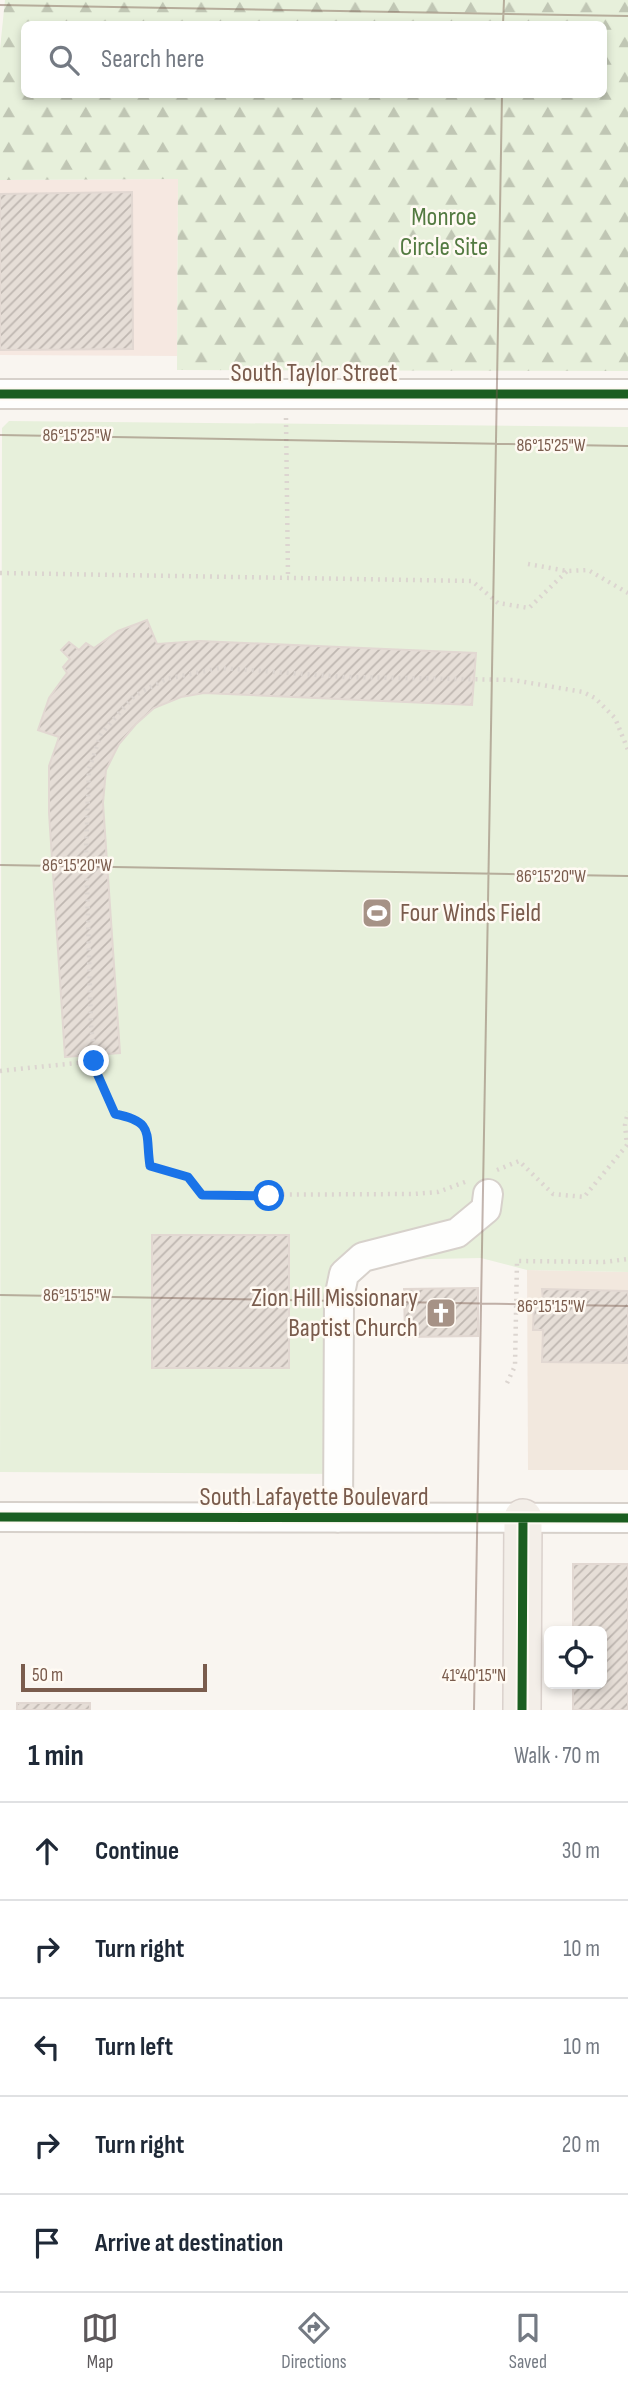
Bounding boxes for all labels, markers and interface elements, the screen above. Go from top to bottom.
search box [21,21,607,98]
icon: search [45,41,83,79]
text: Search here [101,44,204,75]
park label: Monroe Circle Site [400,202,488,263]
street label: South Taylor Street [231,358,397,389]
text: 86°15'25"W [42,425,112,446]
text: 86°15'25"W [516,435,586,456]
text: 86°15'20"W [42,855,112,876]
text: 86°15'20"W [516,866,586,887]
sports icon: Four Winds Field [360,896,394,930]
place label: Four Winds Field [400,898,541,929]
route end [78,1045,109,1076]
route start [253,1180,284,1211]
place label: Zion Hill Missionary Baptist Church [251,1283,418,1344]
text: 86°15'15"W [43,1285,111,1306]
church icon: Zion Hill Missionary Baptist Church [424,1296,458,1330]
text: 86°15'15"W [517,1296,585,1317]
street label: South Lafayette Boulevard [200,1482,428,1513]
map controls [544,1626,607,1689]
button: locate [544,1626,607,1689]
scale bar [21,1661,206,1693]
text: 50 m [32,1664,63,1687]
text: 41°40'15"N [442,1665,506,1686]
text: 1 min [28,1738,84,1774]
text: Walk · 70 m [514,1742,600,1770]
icon: ahead [28,1832,66,1870]
text: Continue [95,1836,179,1867]
text: 30 m [562,1837,600,1865]
icon: right [28,1930,66,1968]
text: Turn right [95,1934,184,1965]
text: 10 m [563,1935,600,1963]
icon: left [28,2028,66,2066]
text: Turn left [95,2032,173,2063]
text: 10 m [563,2033,600,2061]
icon: right [28,2126,66,2164]
text: Turn right [95,2130,184,2161]
text: 20 m [562,2131,600,2159]
icon: arrive [28,2224,66,2262]
text: Arrive at destination [95,2228,283,2259]
tab: Map [81,2309,119,2374]
tab: Directions [281,2309,347,2374]
tab: Saved [509,2309,547,2374]

